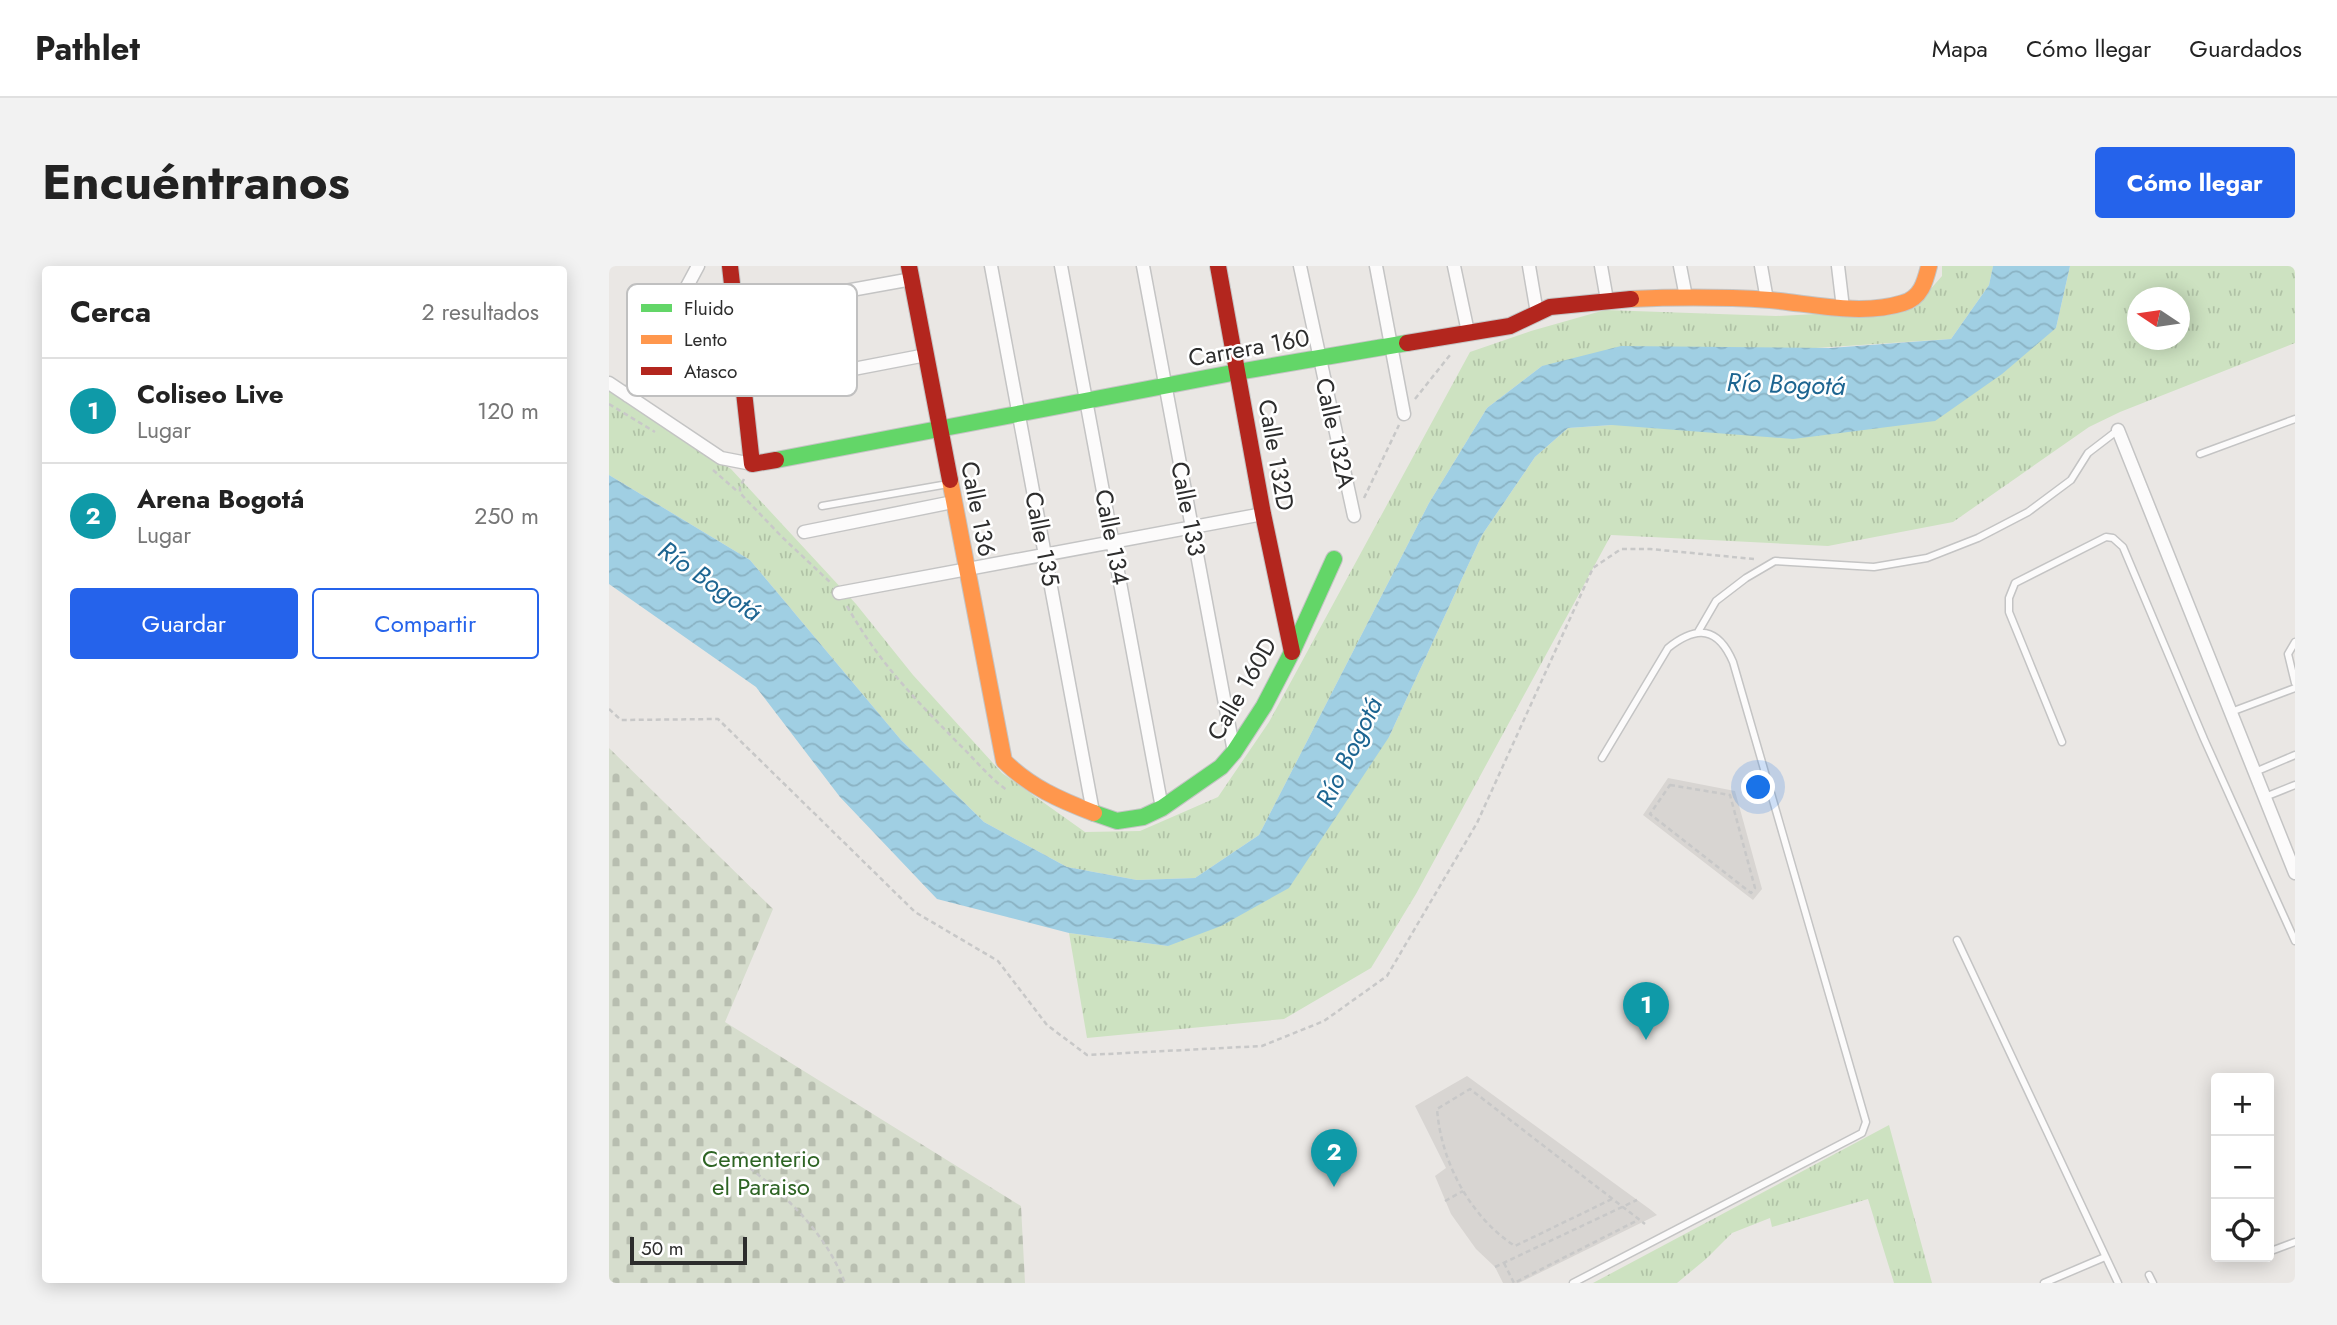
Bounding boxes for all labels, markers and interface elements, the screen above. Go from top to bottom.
text: Pathlet [35,25,140,72]
text: Mapa [1932,31,1988,66]
text: Cómo llegar [2026,31,2151,66]
text: Guardados [2189,31,2302,66]
text: Encuéntranos [42,147,350,217]
button: Cómo llegar [2095,147,2295,218]
legend [627,284,857,396]
north arrow [2127,287,2190,350]
text: Cerca [70,290,151,333]
text: 2 resultados [421,295,539,329]
text: Fluido [684,295,734,322]
street label: Carrera 160 [1186,320,1312,375]
text: Lento [684,326,727,353]
text: Atasco [684,358,737,385]
water label: Río Bogotá [1726,363,1847,405]
street label: Calle 132A [1307,374,1364,491]
text: Coliseo Live [137,375,284,413]
text: 1 [87,394,99,428]
text: 120 m [477,394,539,428]
street label: Calle 132D [1249,396,1303,513]
text: Lugar [137,413,191,447]
street label: Calle 136 [952,458,1005,560]
street label: Calle 133 [1162,459,1215,559]
text: Arena Bogotá [137,480,304,518]
street label: Calle 134 [1086,486,1139,588]
street label: Calle 135 [1016,488,1069,589]
text: 2 [85,499,101,533]
text: 250 m [474,499,539,533]
text: Lugar [137,518,191,552]
water label: Río Bogotá [650,531,770,631]
button: Guardar [70,588,298,659]
button: Compartir [312,588,539,659]
street label: Calle 160D [1198,631,1285,747]
water label: Río Bogotá [1306,690,1392,814]
your location [1741,770,1775,804]
pin: 1 [1623,982,1669,1040]
map controls [2211,1073,2274,1262]
button: + [2211,1073,2274,1136]
pin: 2 [1311,1129,1357,1187]
button: − [2211,1136,2274,1199]
park label: Cementerio el Paraiso [702,1141,820,1204]
button: locate [2211,1199,2274,1262]
scale bar [630,1234,747,1266]
text: 50 m [641,1235,684,1262]

